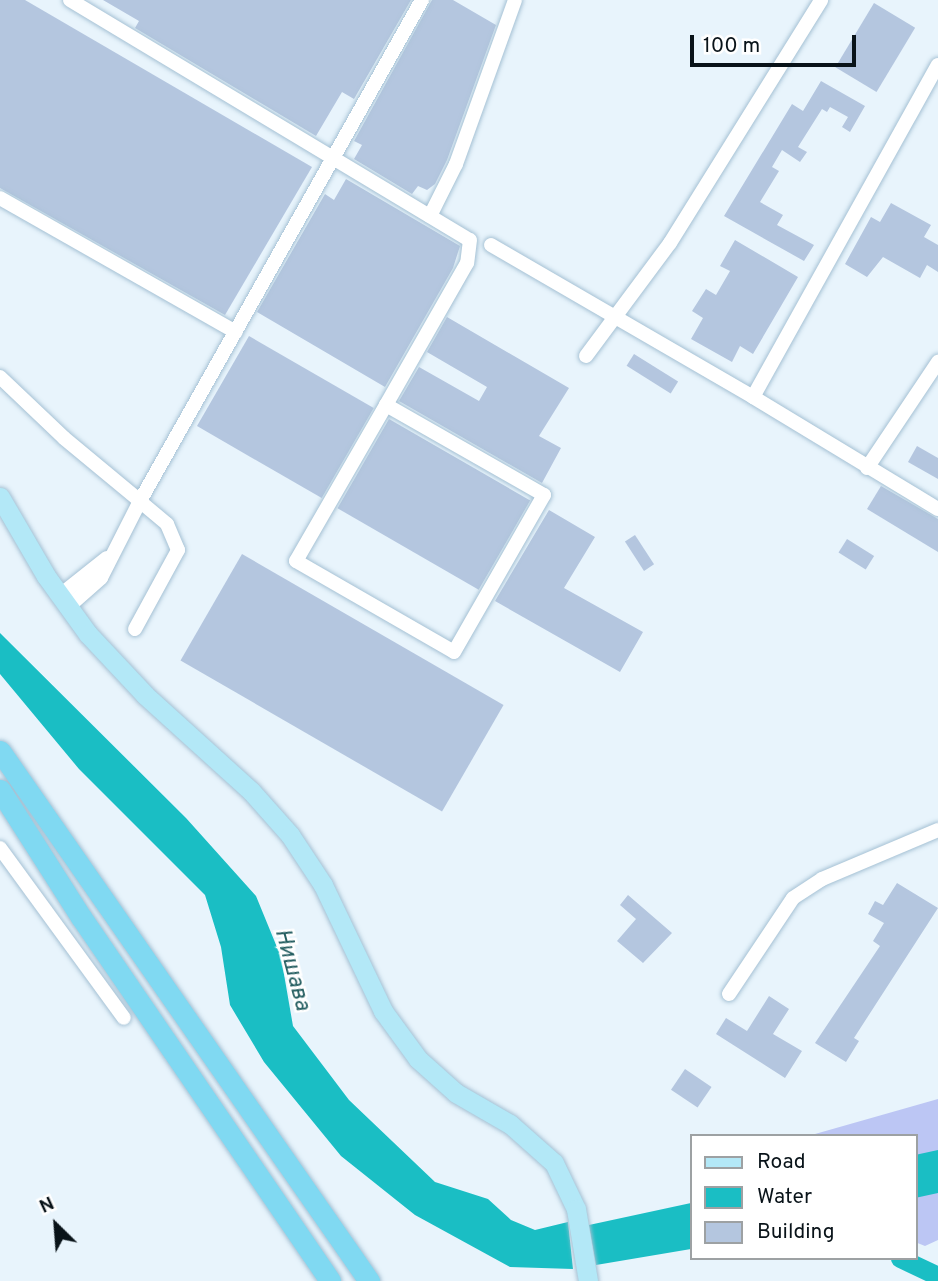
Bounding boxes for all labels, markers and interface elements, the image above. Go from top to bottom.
scale bar [693,21,859,65]
text: 100 m [703,33,760,60]
water label: Нишава [267,926,315,1014]
legend [690,1134,917,1260]
text: Road [757,1149,806,1176]
text: Water [757,1184,812,1211]
north arrow [21,1190,91,1260]
text: N [36,1192,58,1220]
text: Building [757,1219,835,1246]

